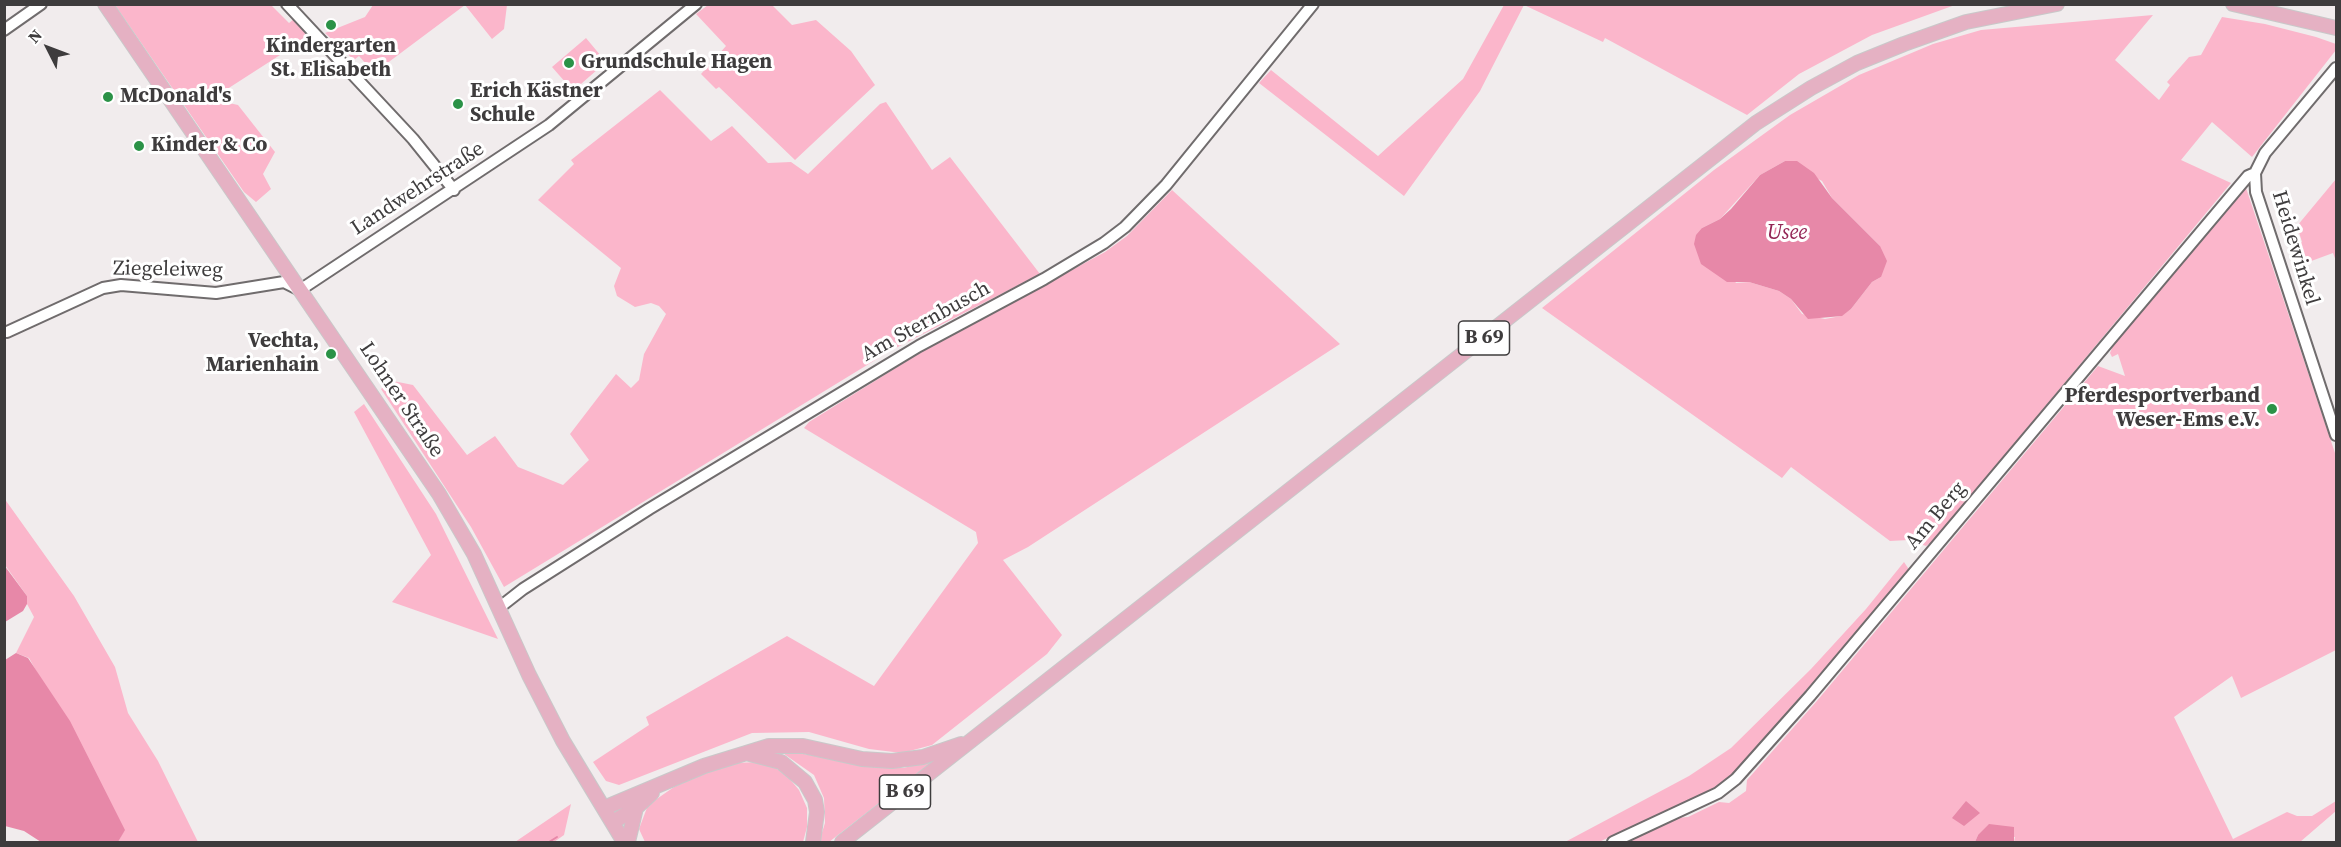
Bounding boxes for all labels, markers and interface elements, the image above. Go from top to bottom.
north arrow [18,18,78,78]
marker: Kindergarten St. Elisabeth [324,18,338,32]
text: N [23,24,47,48]
place label: Kindergarten St. Elisabeth [266,34,396,84]
place label: Grundschule Hagen [581,50,772,76]
marker: Grundschule Hagen [562,56,576,70]
place label: Erich Kästner Schule [470,79,603,129]
place label: McDonald's [120,84,232,110]
marker: McDonald's [101,90,115,104]
marker: Erich Kästner Schule [451,97,465,111]
place label: Kinder & Co [151,133,267,159]
street label: Landwehrstraße [347,137,489,241]
marker: Kinder & Co [132,139,146,153]
street label: Heidewinkel [2266,188,2324,308]
water label: Usee [1767,220,1807,246]
street label: Ziegeleiweg [113,256,223,284]
street label: Am Sternbusch [857,276,995,368]
road number: B 69 [1458,321,1510,355]
place label: Vechta, Marienhain [206,329,319,379]
street label: Lohner Straße [353,338,449,462]
marker: Vechta, Marienhain [324,347,338,361]
place label: Pferdesportverband Weser-Ems e.V. [2064,384,2260,434]
marker: Pferdesportverband Weser-Ems e.V. [2265,402,2279,416]
street label: Am Berg [1900,477,1972,555]
road number: B 69 [880,775,930,809]

